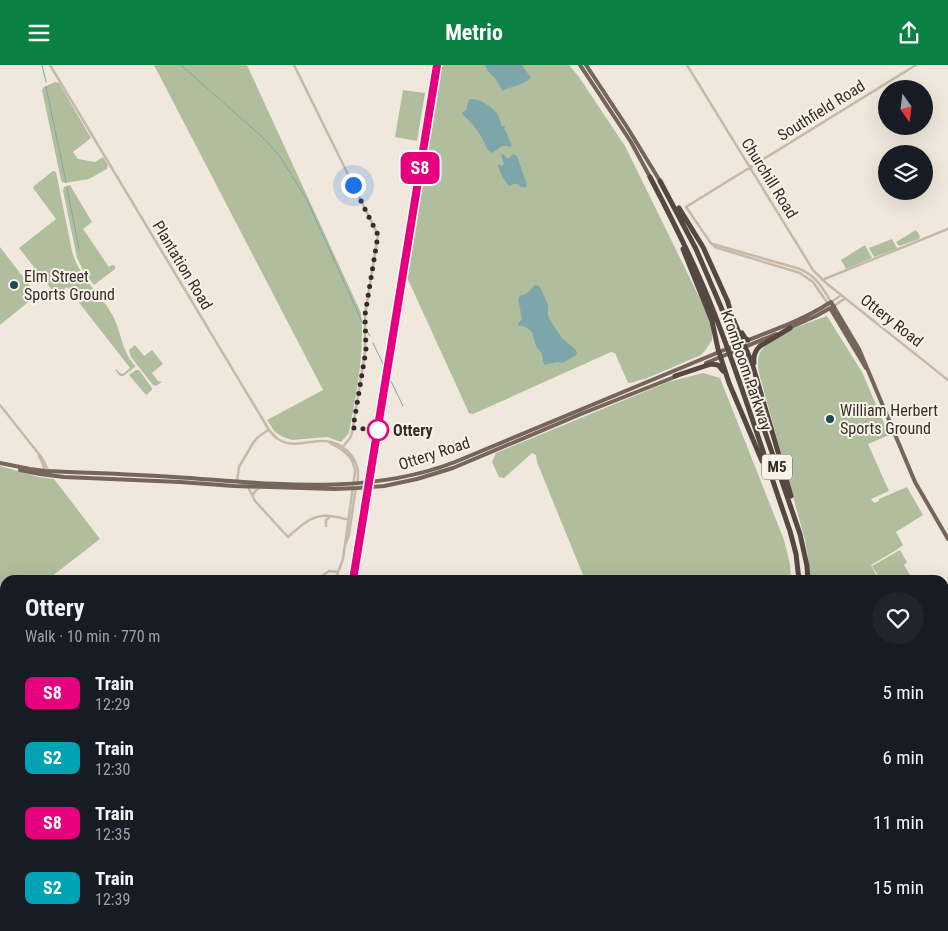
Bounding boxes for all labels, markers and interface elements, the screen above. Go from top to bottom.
icon: menu [25,19,53,47]
icon: share [895,19,923,47]
text: Metrio [445,20,503,45]
street label: Southfield Road [774,76,868,145]
north arrow [878,80,932,135]
map controls [878,80,933,200]
street label: Churchill Road [737,135,802,222]
button: layers [878,145,933,200]
line badge: S8 [398,152,442,184]
text: S8 [411,157,429,178]
your location [341,173,366,198]
street label: Plantation Road [149,217,217,313]
place label: Elm Street Sports Ground [24,267,115,304]
marker: Elm Street Sports Ground [8,279,20,291]
street label: Ottery Road [857,290,927,351]
street label: Kromboom Parkway [717,307,776,433]
place label: William Herbert Sports Ground [840,401,938,438]
marker: William Herbert Sports Ground [824,413,836,425]
marker: Ottery [367,419,389,441]
place label: Ottery [393,421,433,440]
street label: Ottery Road [396,433,472,474]
road number: M5 [762,455,792,479]
button: heart [872,592,924,644]
text: Ottery [25,594,85,622]
text: Walk · 10 min · 770 m [25,627,160,646]
text: Train [95,672,134,695]
text: 5 min [882,681,924,704]
text: S8 [43,682,62,703]
text: 12:29 [95,695,130,714]
text: Train [95,737,134,760]
text: 6 min [882,746,924,769]
text: S2 [43,747,62,768]
text: 12:30 [95,760,130,779]
text: Train [95,802,134,825]
text: 11 min [873,811,924,834]
text: S8 [43,812,62,833]
text: 12:35 [95,825,130,844]
text: Train [95,867,134,890]
text: 15 min [873,876,924,899]
text: S2 [43,877,62,898]
text: 12:39 [95,890,130,909]

